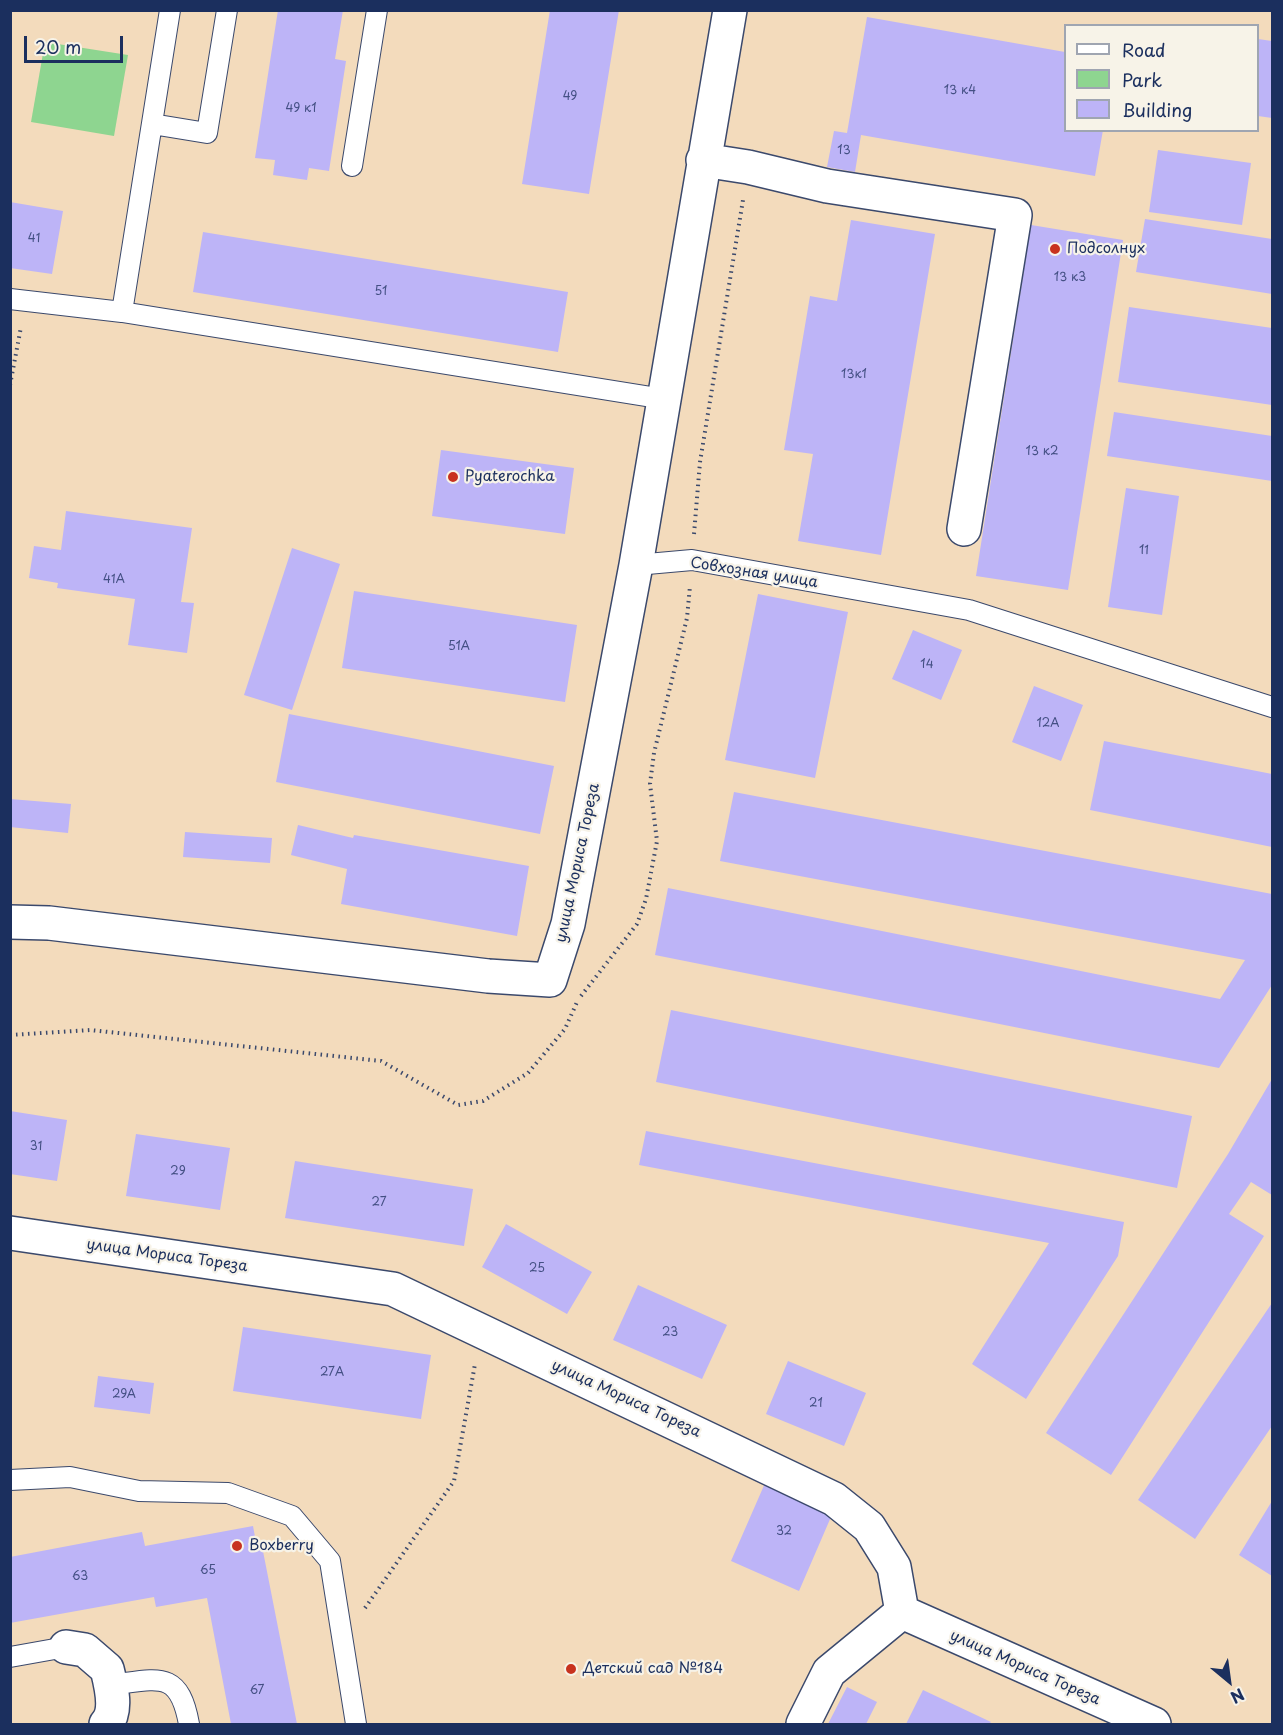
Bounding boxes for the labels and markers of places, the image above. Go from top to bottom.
place label: Подсолнух [1067,240,1145,258]
marker: Подсолнух [1048,242,1062,256]
place label: Pyaterochka [465,468,554,486]
marker: Pyaterochka [446,470,460,484]
place label: Boxberry [249,1537,314,1555]
marker: Boxberry [230,1539,244,1553]
place label: Детский сад №184 [583,1660,723,1678]
marker: Детский сад №184 [564,1662,578,1676]

